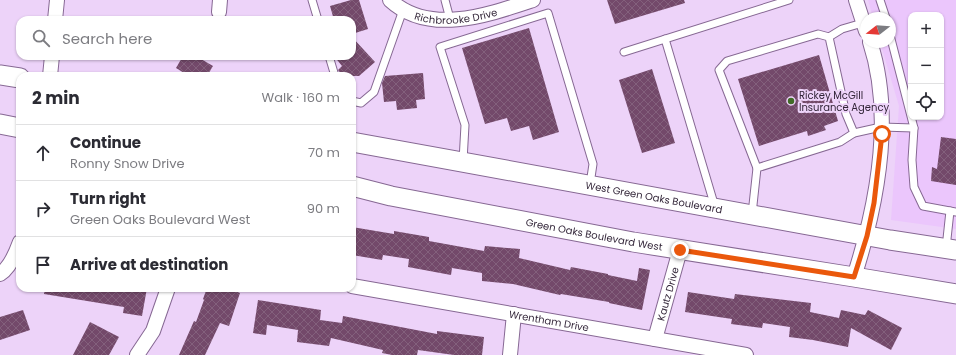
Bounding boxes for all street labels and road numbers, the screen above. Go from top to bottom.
street label: Richbrooke Drive [412,5,499,28]
street label: West Green Oaks Boulevard [584,178,724,217]
street label: Green Oaks Boulevard West [524,215,664,255]
street label: Kautz Drive [654,265,683,322]
street label: Wrentham Drive [508,307,590,335]

